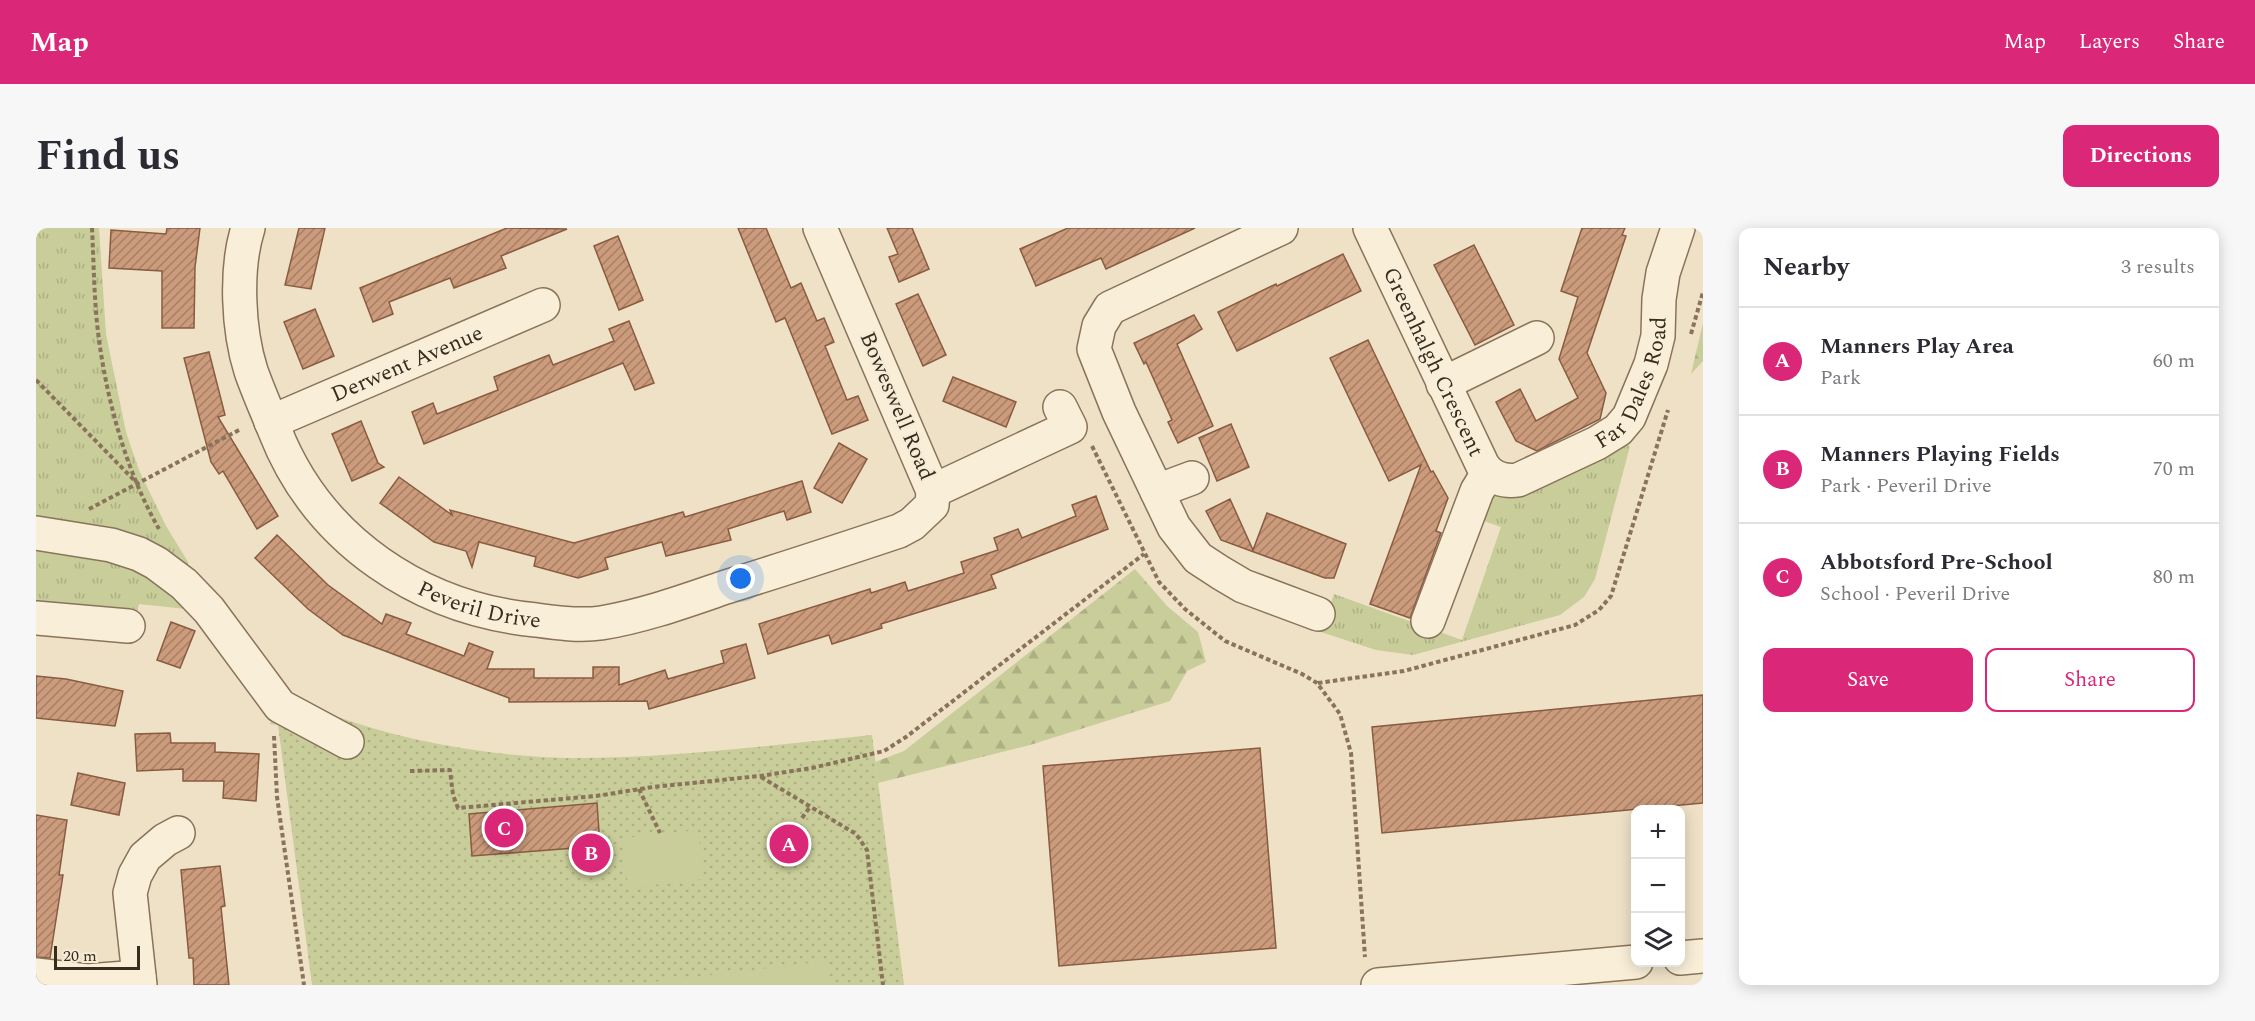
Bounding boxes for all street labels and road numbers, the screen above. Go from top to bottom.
street label: Greenhalgh Crescent [1374,261,1493,462]
street label: Derwent Avenue [326,316,488,411]
street label: Far Dales Road [1588,316,1675,457]
street label: Boweswell Road [851,327,943,485]
street label: Peveril Drive [412,572,542,637]

